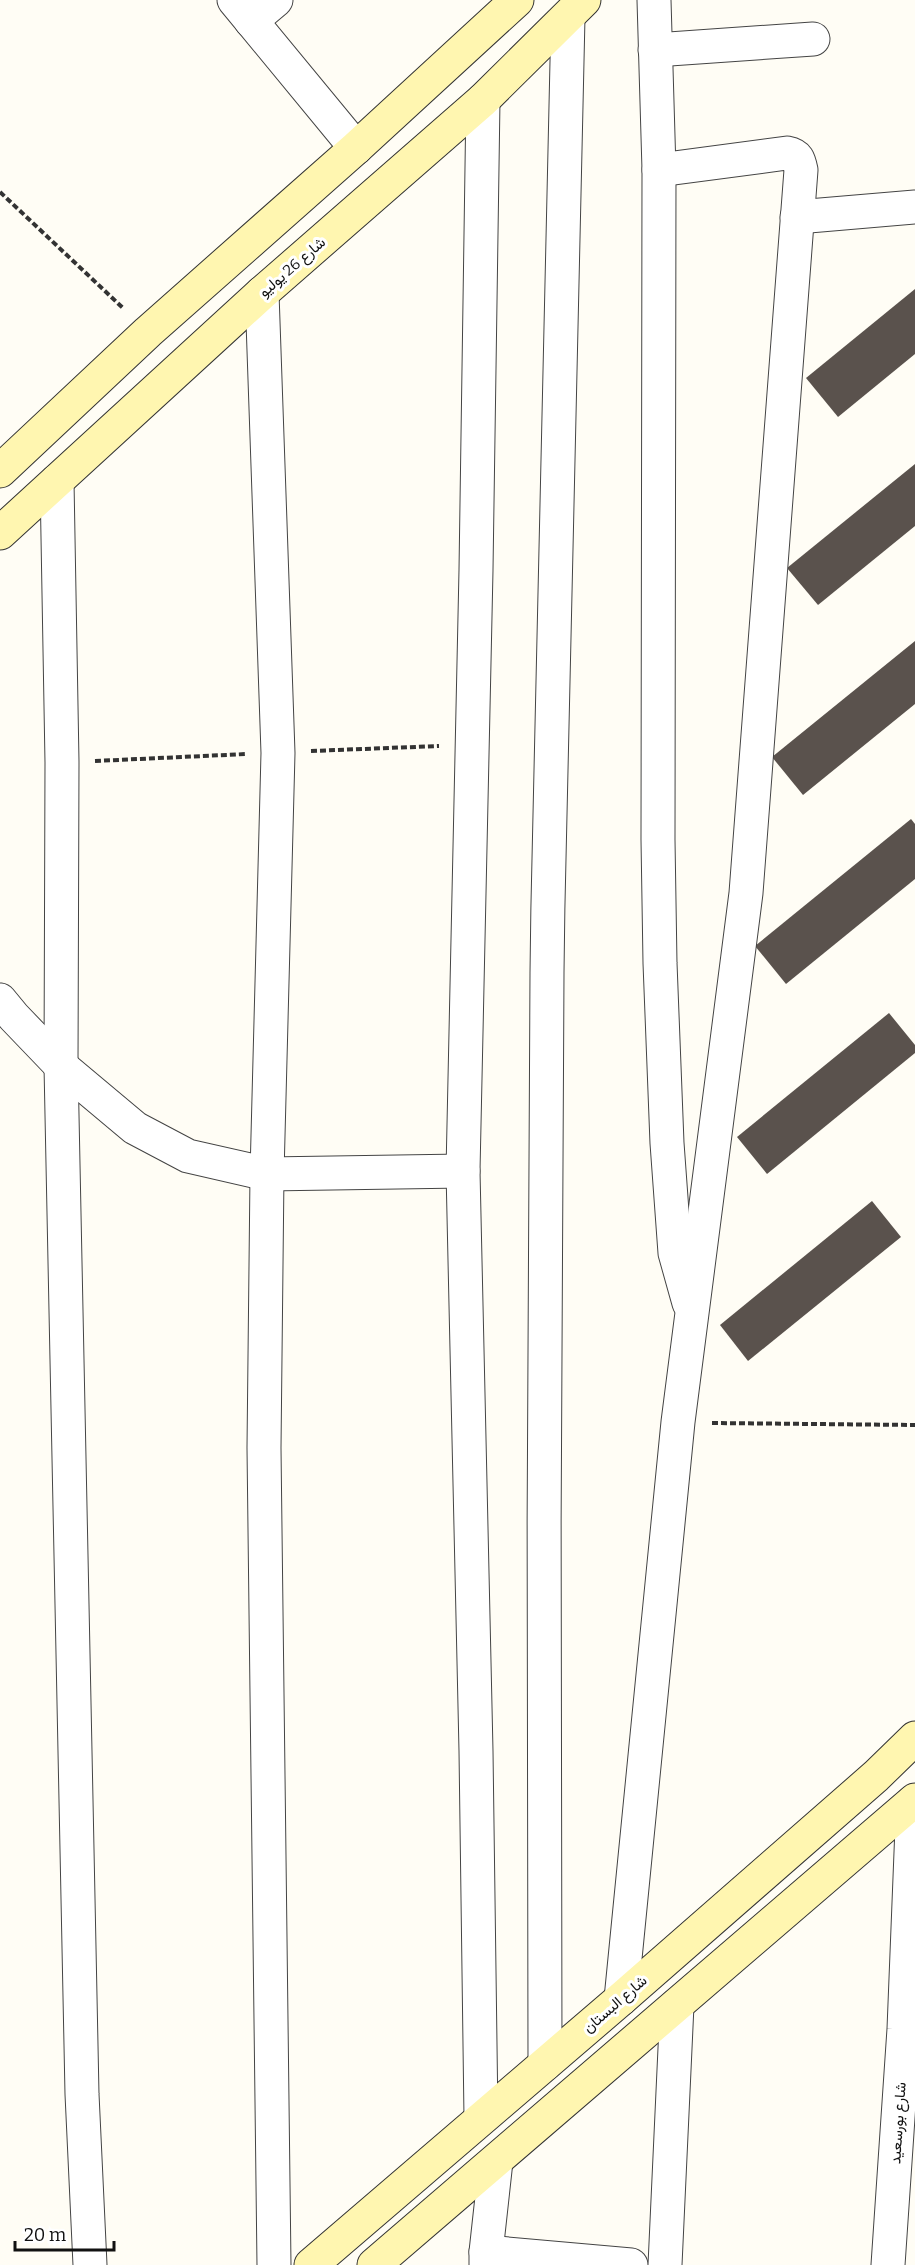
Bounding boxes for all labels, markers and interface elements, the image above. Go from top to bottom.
street label: شارع 26 يوليو [255,233,330,302]
street label: شارع البستان [579,1971,652,2038]
street label: شارع بورسعيد [886,2081,912,2165]
scale bar [15,2214,114,2252]
text: 20 m [24,2224,66,2246]

